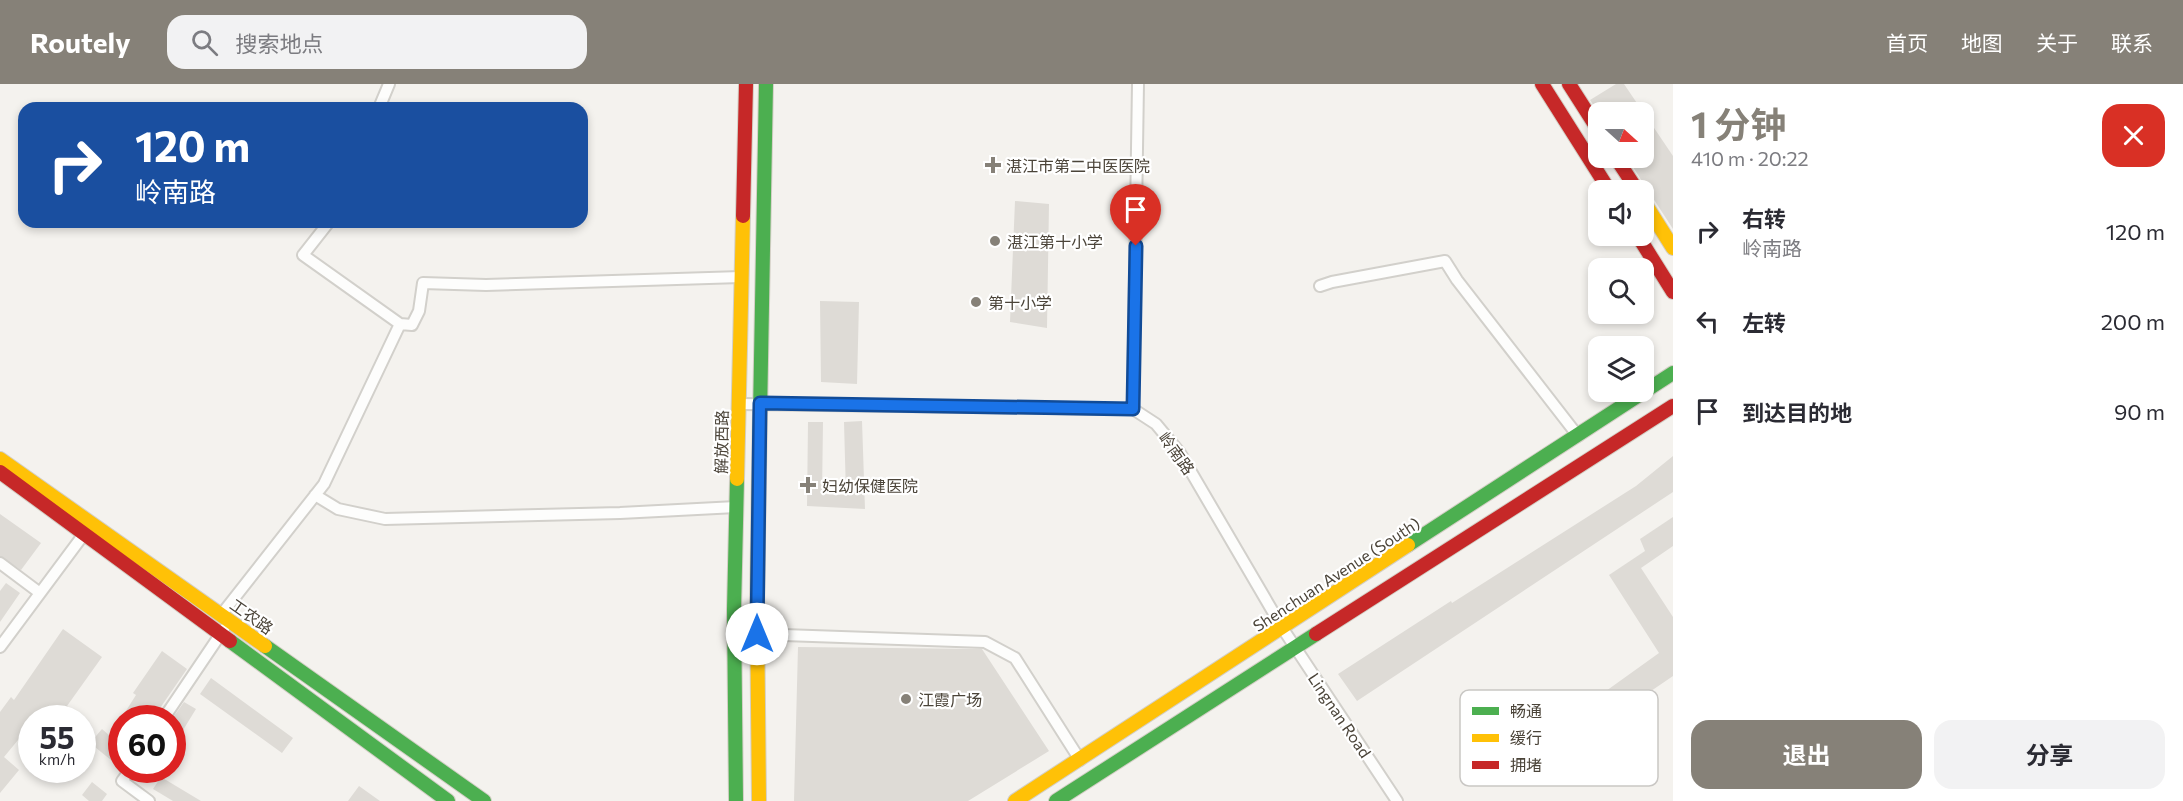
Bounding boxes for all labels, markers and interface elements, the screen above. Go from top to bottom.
search box [167,15,587,69]
text: Routely [30,25,131,59]
icon: search [188,26,221,59]
text: 搜索地点 [236,30,324,57]
text: 首页 [1886,30,1928,55]
text: 地图 [1961,30,2003,55]
text: 关于 [2036,30,2078,55]
text: 联系 [2111,30,2153,55]
text: 1 分钟 [1691,101,1786,145]
north arrow [1588,102,1654,168]
map controls [1588,102,1654,402]
button: close [2102,104,2165,167]
text: 120 m [135,119,250,171]
icon: right [36,126,114,204]
text: 410 m · 20:22 [1691,146,1809,170]
marker: 湛江市第二中医医院 [984,156,1002,174]
place label: 湛江市第二中医医院 [1006,156,1150,175]
text: 岭南路 [135,175,216,208]
button: sound [1588,180,1654,246]
pin [1110,184,1161,246]
icon: arrive [1119,193,1152,226]
text: 右转 [1742,205,1786,232]
icon: right [1691,215,1724,248]
text: 120 m [2106,218,2165,245]
place label: 湛江第十小学 [1007,232,1103,251]
marker: 湛江第十小学 [988,234,1002,248]
text: 岭南路 [1742,236,1802,260]
button: search [1588,258,1654,324]
place label: 第十小学 [988,293,1052,312]
marker: 第十小学 [969,295,983,309]
icon: left [1691,305,1724,338]
text: 200 m [2101,308,2165,335]
text: 左转 [1742,309,1786,336]
button: layers [1588,336,1654,402]
icon: arrive [1691,395,1724,428]
text: 90 m [2114,398,2165,425]
text: 到达目的地 [1742,399,1852,426]
street label: 解放西路 [711,410,731,474]
street label: 岭南路 [1155,428,1199,478]
marker: 妇幼保健医院 [799,476,817,494]
place label: 妇幼保健医院 [822,476,918,495]
street label: Shenchuan Avenue (South) [1249,513,1423,635]
street label: 工农路 [227,594,277,638]
position arrow [725,602,789,666]
street label: Lingnan Road [1305,669,1375,761]
place label: 江霞广场 [918,690,982,709]
legend [1460,690,1658,786]
marker: 江霞广场 [899,692,913,706]
text: 畅通 [1510,701,1542,720]
speed limit sign: 60 [108,705,186,783]
text: 55 [40,718,74,755]
button: 退出 [1691,720,1922,789]
button: 分享 [1934,720,2165,789]
text: 缓行 [1510,728,1542,747]
text: km/h [39,750,75,768]
text: 拥堵 [1510,755,1542,774]

